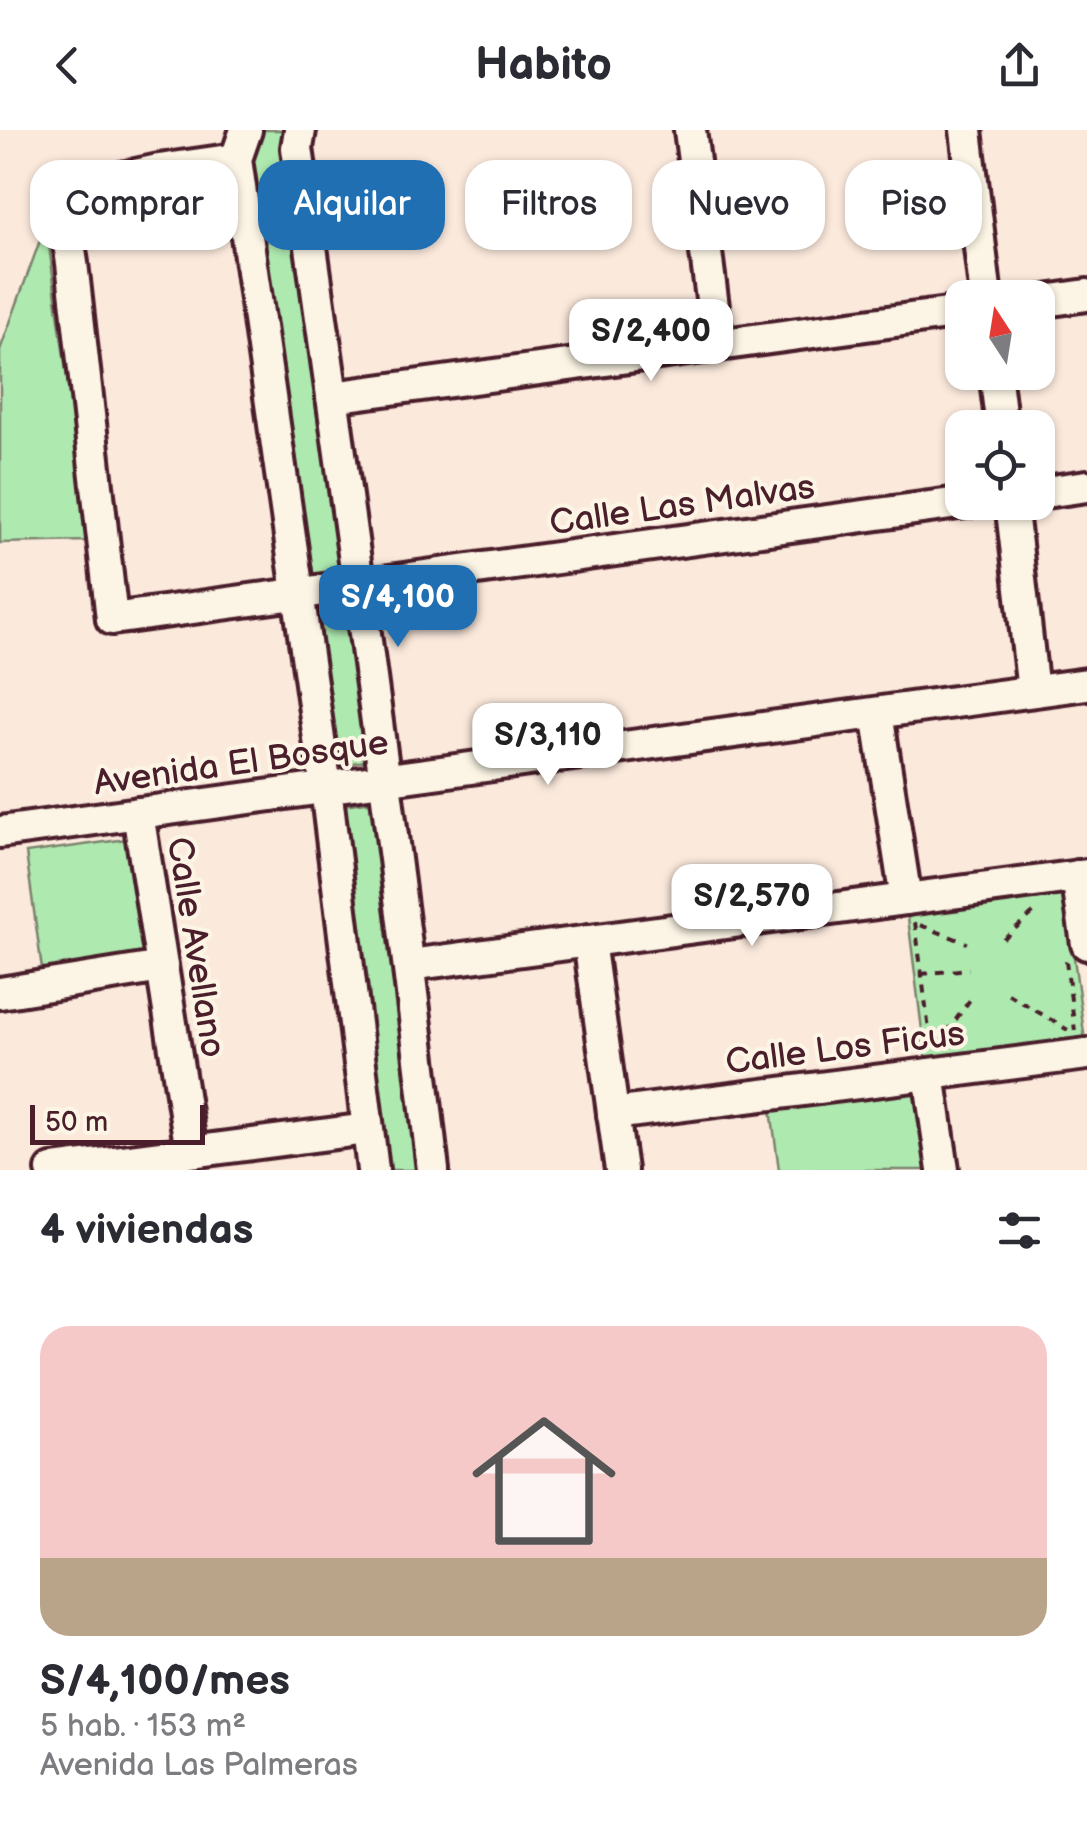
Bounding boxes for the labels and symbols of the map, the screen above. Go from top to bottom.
north arrow [945,280,1055,390]
pin: S/2,400 [559,299,743,384]
street label: Calle Las Malvas [547,466,818,545]
pin: S/4,100 [306,565,490,650]
pin: S/3,110 [456,703,640,788]
street label: Avenida El Bosque [91,722,391,805]
street label: Calle Avellano [157,834,234,1061]
pin: S/2,570 [660,864,844,949]
street label: Calle Los Ficus [723,1012,967,1084]
scale bar [30,1100,205,1144]

